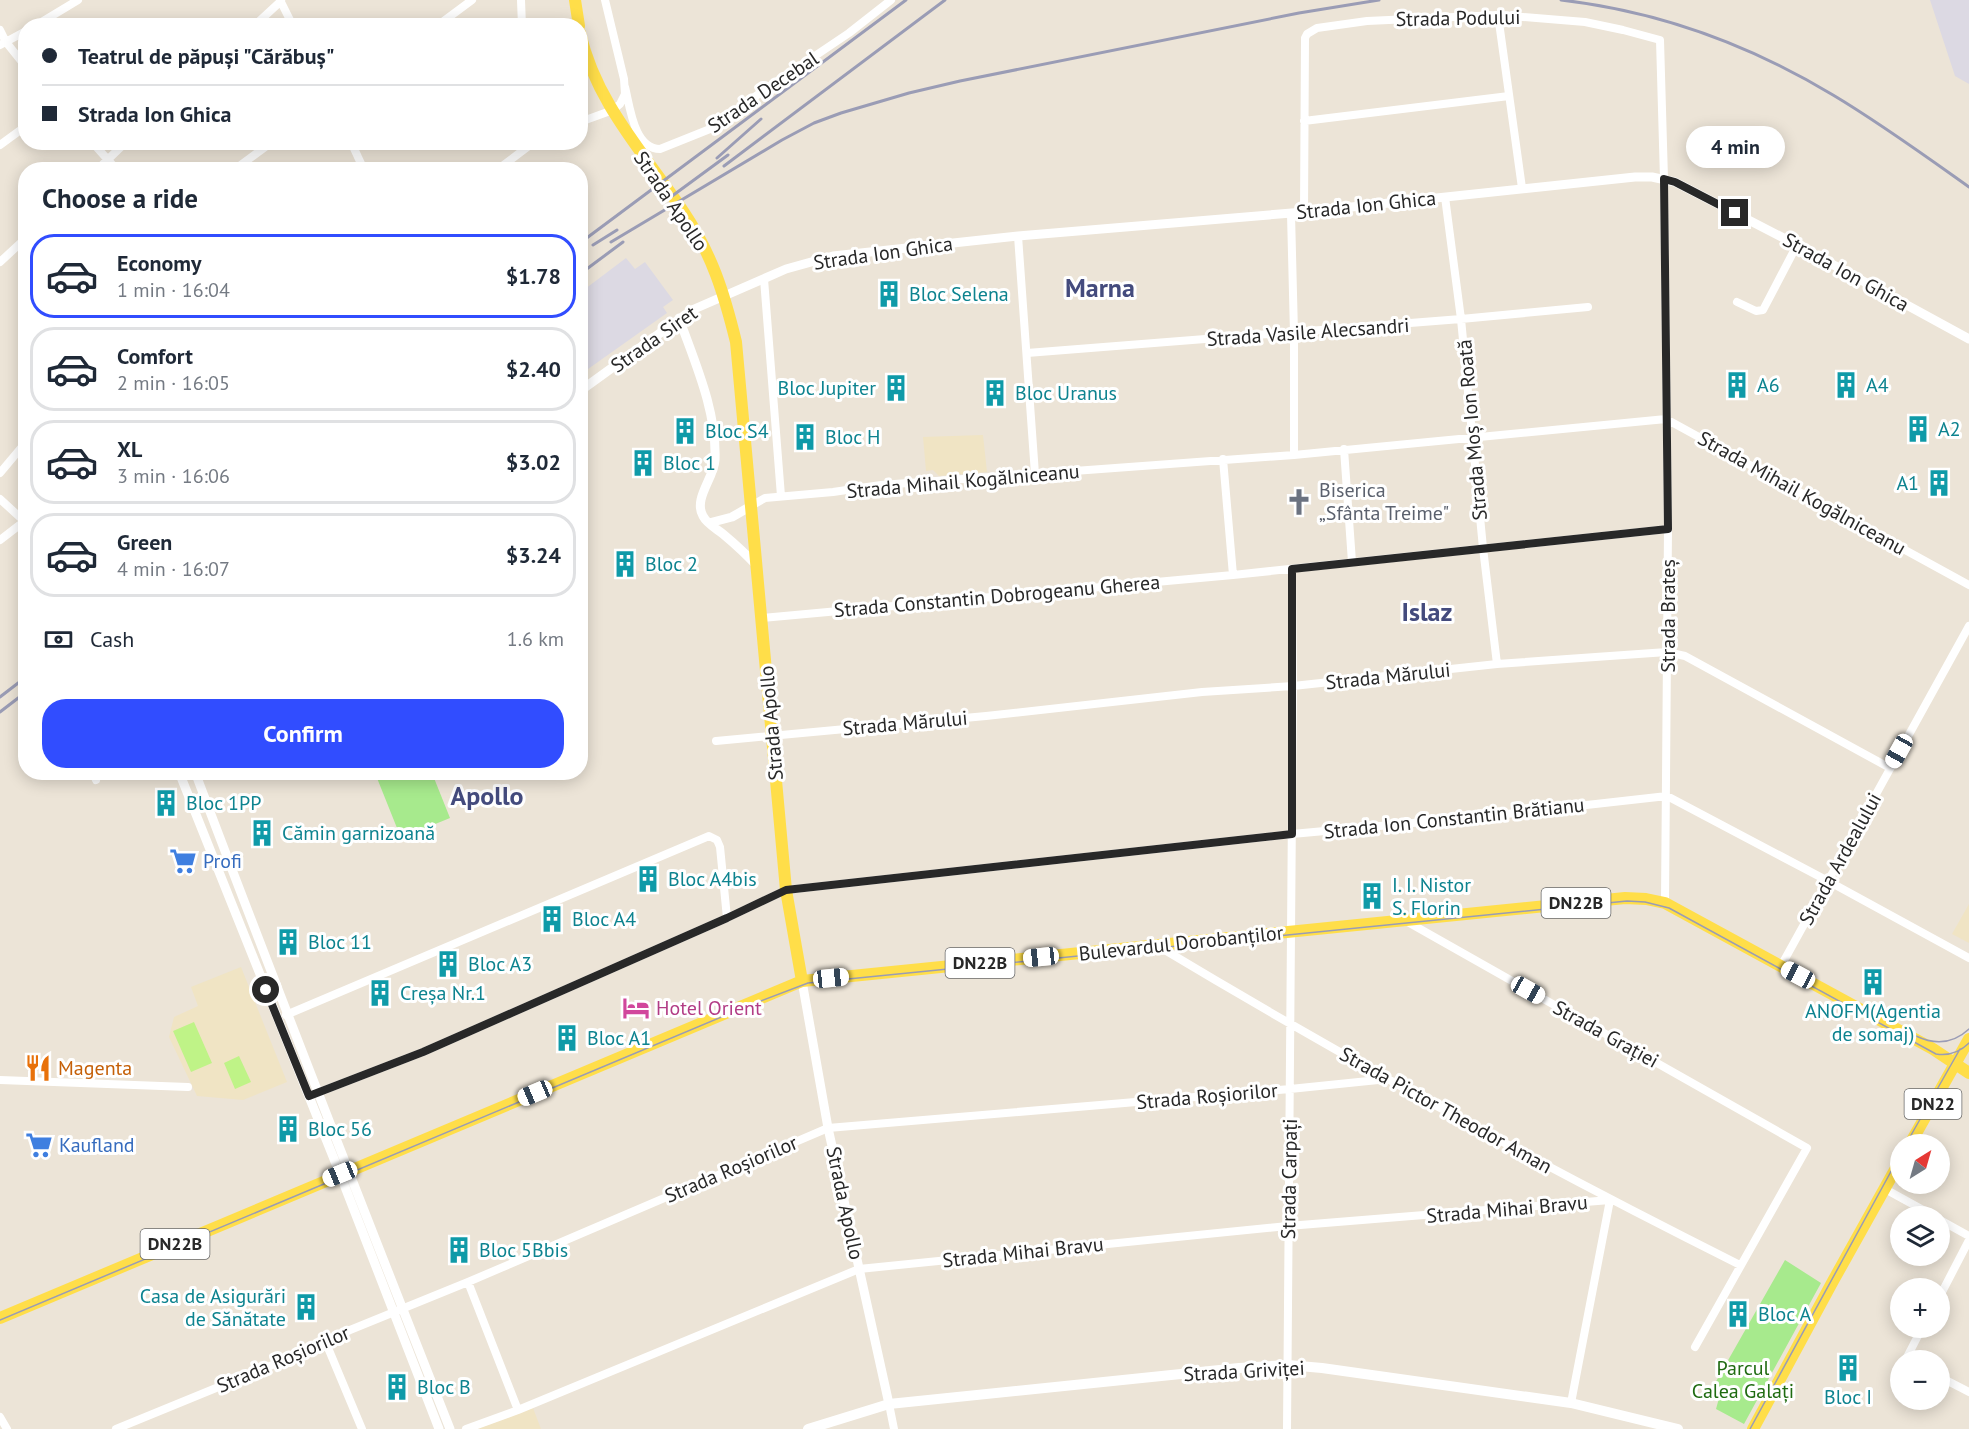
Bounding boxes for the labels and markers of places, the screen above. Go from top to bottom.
building icon: Bloc Selena [874,279,904,309]
place label: Bloc Selena [909,281,1009,307]
building icon: A6 [1722,370,1752,400]
building icon: A4 [1831,370,1861,400]
place label: A6 [1757,372,1780,398]
place label: A4 [1866,372,1889,398]
building icon: Bloc Jupiter [881,373,911,403]
place label: Bloc Jupiter [778,375,876,401]
building icon: Bloc Uranus [980,378,1010,408]
place label: Bloc Uranus [1015,380,1117,406]
building icon: A2 [1903,414,1933,444]
building icon: Bloc S4 [670,416,700,446]
place label: A2 [1938,416,1961,442]
place label: Bloc S4 [705,418,769,444]
building icon: Bloc H [790,422,820,452]
place label: Bloc H [825,424,881,450]
building icon: Bloc 1 [628,448,658,478]
place label: Bloc 1 [663,450,716,476]
building icon: A1 [1924,468,1954,498]
place label: A1 [1896,470,1919,496]
place label: Biserica „Sfânta Treime" [1319,477,1449,526]
church icon: Biserica „Sfânta Treime" [1284,487,1314,517]
building icon: Bloc 2 [610,549,640,579]
place label: Bloc 2 [645,551,698,577]
building icon: Bloc 1PP [151,788,181,818]
place label: Bloc 1PP [186,790,261,816]
building icon: Cămin garnizoană [247,818,277,848]
place label: Cămin garnizoană [282,820,435,846]
supermarket icon: Profi [168,846,198,876]
place label: Profi [203,848,242,874]
building icon: Bloc A4bis [633,864,663,894]
place label: Bloc A4bis [668,866,757,892]
place label: I. I. Nistor S. Florin [1392,872,1471,921]
building icon: I. I. Nistor S. Florin [1357,881,1387,911]
building icon: Bloc A4 [537,904,567,934]
place label: Bloc A4 [572,906,636,932]
building icon: Bloc 11 [273,927,303,957]
place label: Bloc 11 [308,929,372,955]
building icon: Bloc A3 [433,949,463,979]
place label: Bloc A3 [468,951,532,977]
building icon: ANOFM(Agentia de somaj) [1858,967,1888,997]
building icon: Creșa Nr.1 [365,978,395,1008]
place label: Creșa Nr.1 [400,980,486,1006]
hotel icon: Hotel Orient [621,993,651,1023]
place label: Hotel Orient [656,995,762,1021]
place label: ANOFM(Agentia de somaj) [1805,998,1941,1047]
building icon: Bloc A1 [552,1023,582,1053]
place label: Bloc A1 [587,1025,651,1051]
restaurant icon: Magenta [23,1053,53,1083]
place label: Magenta [58,1055,132,1081]
building icon: Bloc 56 [273,1114,303,1144]
place label: Bloc 56 [308,1116,372,1142]
supermarket icon: Kaufland [24,1130,54,1160]
place label: Kaufland [59,1132,135,1158]
building icon: Bloc 5Bbis [444,1235,474,1265]
place label: Bloc 5Bbis [479,1237,568,1263]
place label: Casa de Asigurări de Sănătate [140,1283,286,1332]
building icon: Casa de Asigurări de Sănătate [291,1292,321,1322]
building icon: Bloc A [1723,1299,1753,1329]
place label: Bloc A [1758,1301,1811,1327]
building icon: Bloc I [1833,1353,1863,1383]
building icon: Bloc B [382,1372,412,1402]
place label: Bloc B [417,1374,471,1400]
place label: Bloc I [1824,1384,1872,1410]

